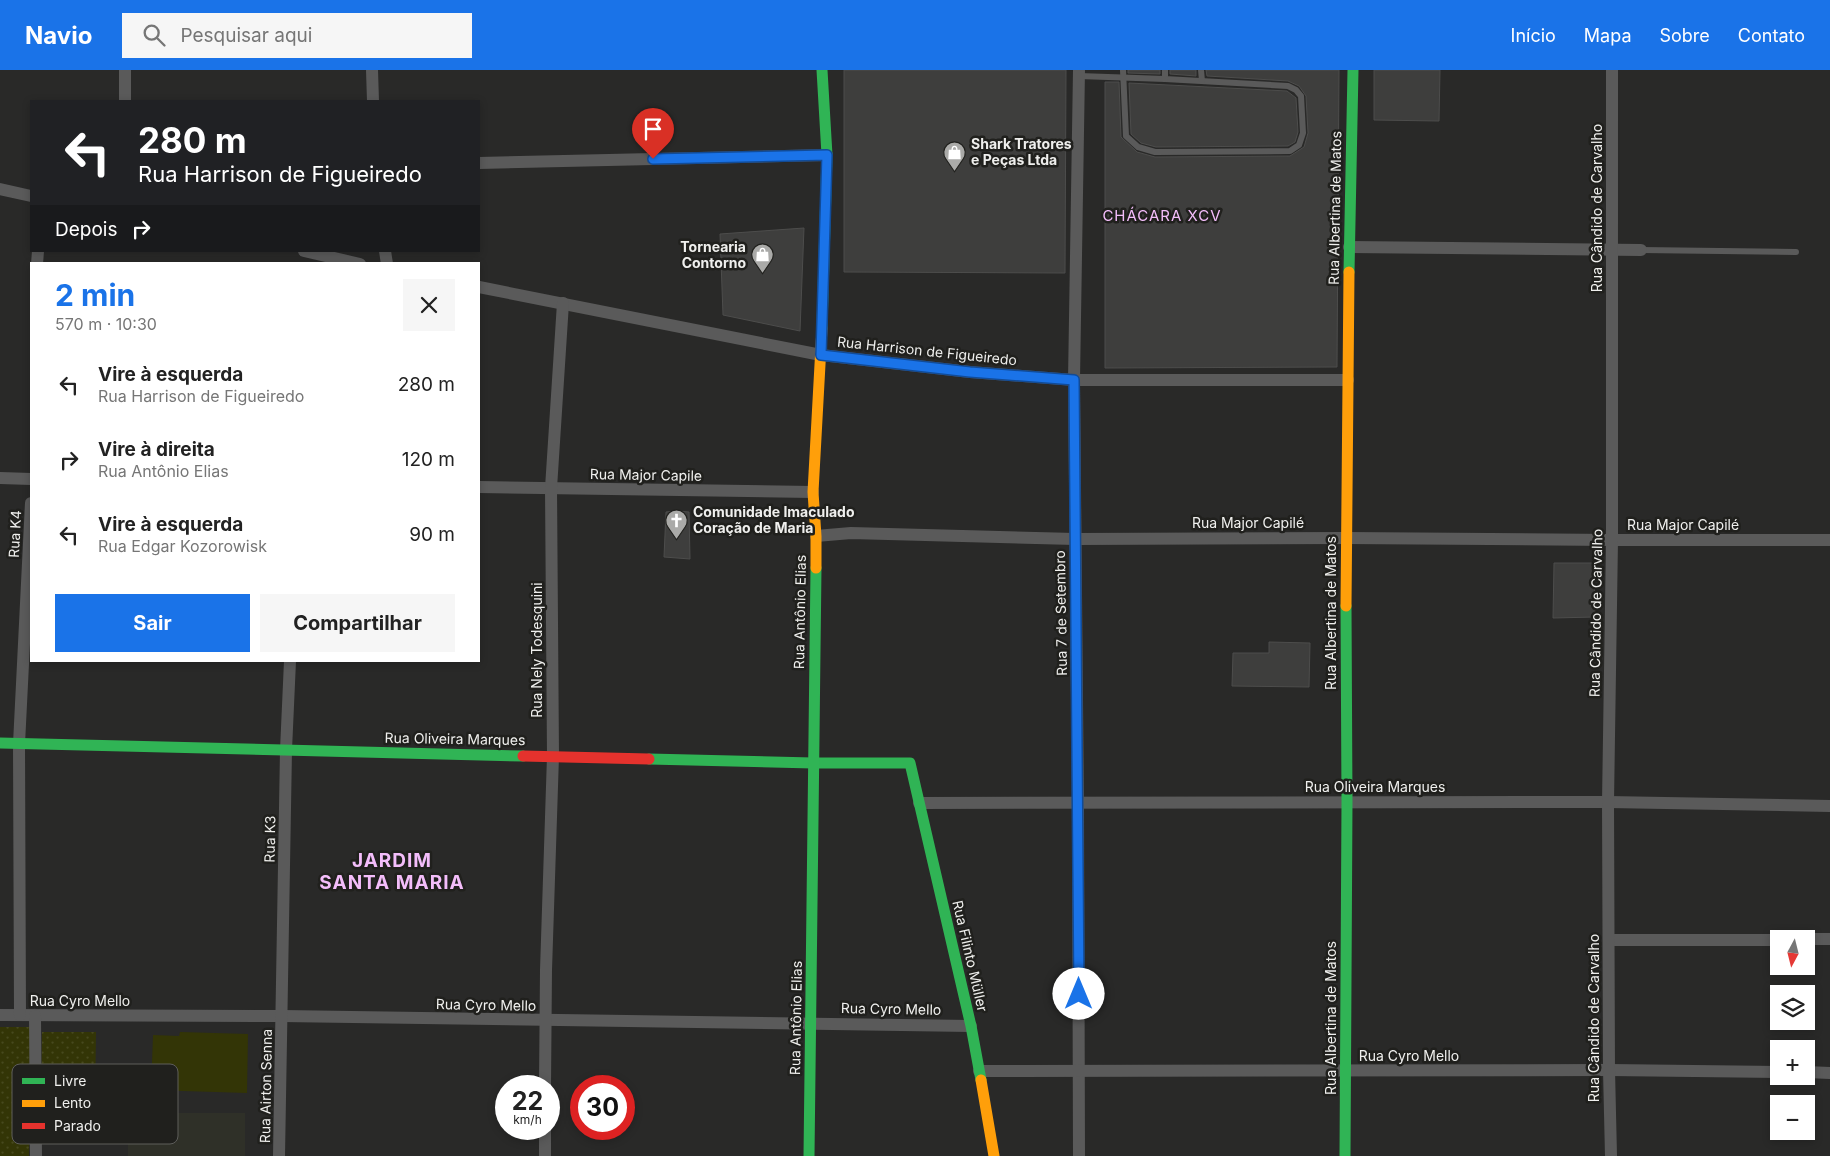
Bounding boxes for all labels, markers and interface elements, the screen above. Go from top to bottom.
search box [122,13,472,58]
text: Navio [25,21,92,50]
icon: search [140,21,168,49]
text: Pesquisar aqui [180,24,312,47]
text: Início [1511,25,1556,46]
text: Mapa [1584,25,1631,46]
text: Sobre [1659,25,1710,46]
text: Contato [1738,25,1805,46]
pin [632,108,674,159]
icon: arrive [639,115,667,143]
text: 280 m [138,119,247,161]
icon: left [55,120,120,185]
street label: Rua Cândido de Carvalho [1588,124,1605,292]
street label: Rua Albertina de Matos [1325,131,1344,285]
place label: Shark Tratores e Peças Ltda [971,135,1072,168]
shop icon: Shark Tratores e Peças Ltda [943,140,967,171]
text: Rua Harrison de Figueiredo [138,161,422,187]
district label: CHÁCARA XCV [1102,206,1222,225]
icon: right [127,215,155,243]
text: Depois [55,218,117,241]
place label: Tornearia Contorno [680,238,746,271]
shop icon: Tornearia Contorno [750,243,774,274]
text: 2 min [55,277,135,313]
button: close [403,279,455,331]
text: 570 m · 10:30 [55,314,157,334]
street label: Rua Harrison de Figueiredo [836,333,1018,368]
text: Vire à esquerda [98,363,243,386]
icon: left [55,371,83,399]
text: 280 m [398,373,455,396]
text: Rua Harrison de Figueiredo [98,386,304,406]
text: Vire à direita [98,438,215,461]
icon: right [55,446,83,474]
text: 120 m [402,448,455,471]
text: Rua Antônio Elias [98,461,229,481]
street label: Rua Major Capile [590,465,702,484]
place label: Comunidade Imaculado Coração de Maria [693,503,855,536]
church icon: Comunidade Imaculado Coração de Maria [665,508,689,539]
street label: Rua K4 [5,510,24,558]
text: Vire à esquerda [98,513,243,536]
street label: Rua Major Capilé [1192,514,1304,531]
street label: Rua Major Capilé [1627,516,1739,533]
icon: left [55,521,83,549]
text: 90 m [409,523,455,546]
street label: Rua Cândido de Carvalho [1586,529,1605,697]
text: Rua Edgar Kozorowisk [98,536,267,556]
street label: Rua Albertina de Matos [1322,536,1339,690]
street label: Rua 7 de Setembro [1051,550,1070,676]
street label: Rua Antônio Elias [790,555,809,669]
street label: Rua Nely Todesquini [528,582,545,718]
button: Sair [55,594,250,652]
button: Compartilhar [260,594,455,652]
street label: Rua Oliveira Marques [384,729,526,748]
street label: Rua Oliveira Marques [1305,778,1445,795]
street label: Rua K3 [261,815,278,863]
district label: JARDIM SANTA MARIA [319,849,465,894]
street label: Rua Filinto Müller [949,899,992,1013]
north arrow [1770,930,1815,975]
map controls [1770,930,1815,1140]
street label: Rua Cândido de Carvalho [1585,934,1602,1102]
street label: Rua Albertina de Matos [1322,941,1339,1095]
street label: Rua Antônio Elias [786,961,805,1075]
position arrow [1052,967,1104,1019]
button: layers [1770,985,1815,1030]
street label: Rua Cyro Mello [30,992,130,1009]
street label: Rua Cyro Mello [436,995,536,1014]
street label: Rua Cyro Mello [841,999,941,1018]
street label: Rua Airton Senna [256,1029,275,1143]
button: + [1770,1040,1815,1085]
street label: Rua Cyro Mello [1359,1047,1459,1064]
legend [12,1064,178,1144]
text: Livre [54,1072,86,1089]
speed limit sign: 30 [570,1075,635,1140]
text: 22 [512,1086,543,1116]
text: Lento [54,1094,91,1111]
button: − [1770,1095,1815,1140]
text: km/h [513,1112,542,1127]
text: Parado [54,1117,101,1134]

